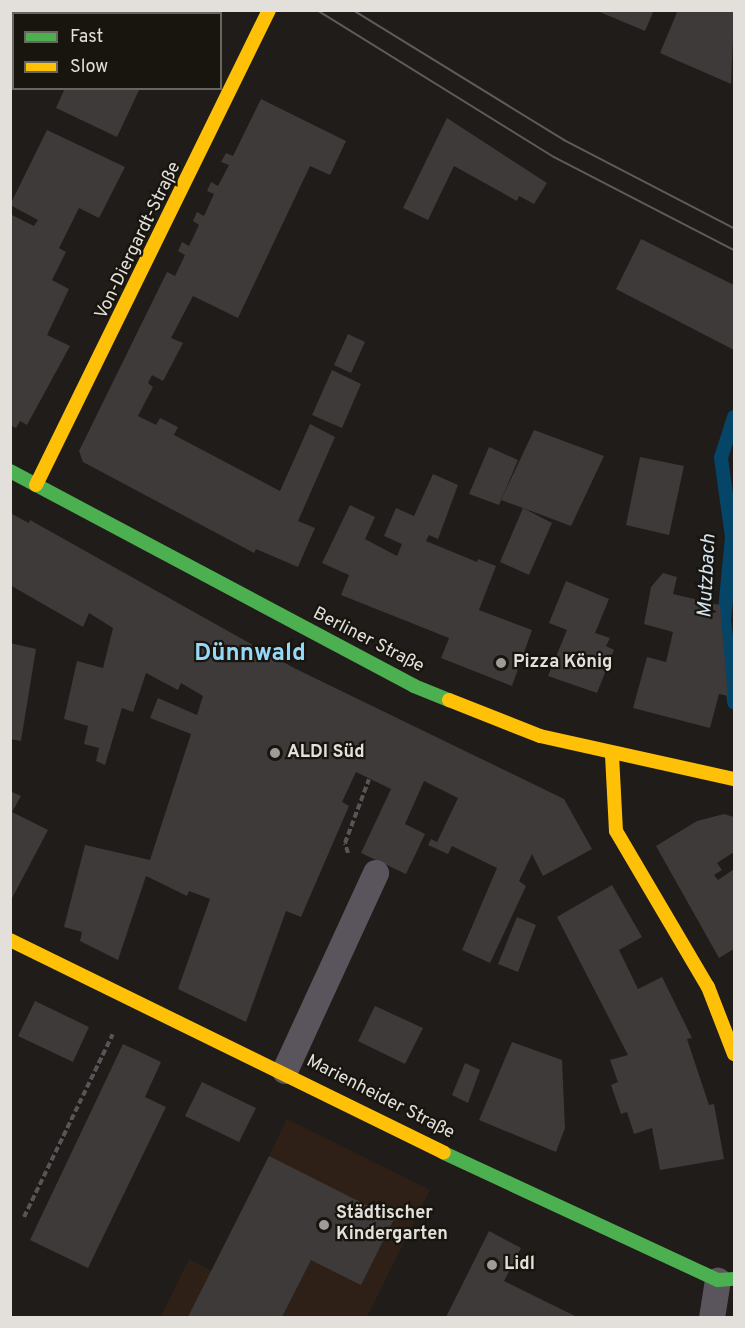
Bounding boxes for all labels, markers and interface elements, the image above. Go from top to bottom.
legend [12,12,222,90]
text: Fast [70,26,103,49]
text: Slow [70,56,108,79]
street label: Von-Diergardt-Straße [92,159,186,323]
water label: Mutzbach [694,533,722,619]
street label: Berliner Straße [309,604,427,678]
district label: Dünnwald [194,641,306,669]
place label: Pizza König [513,652,612,674]
marker: Pizza König [494,656,508,670]
place label: ALDI Süd [287,742,365,764]
marker: ALDI Süd [268,746,282,760]
street label: Marienheider Straße [302,1051,458,1145]
place label: Städtischer Kindergarten [336,1204,448,1246]
marker: Städtischer Kindergarten [317,1218,331,1232]
place label: Lidl [504,1254,535,1276]
marker: Lidl [485,1258,499,1272]

